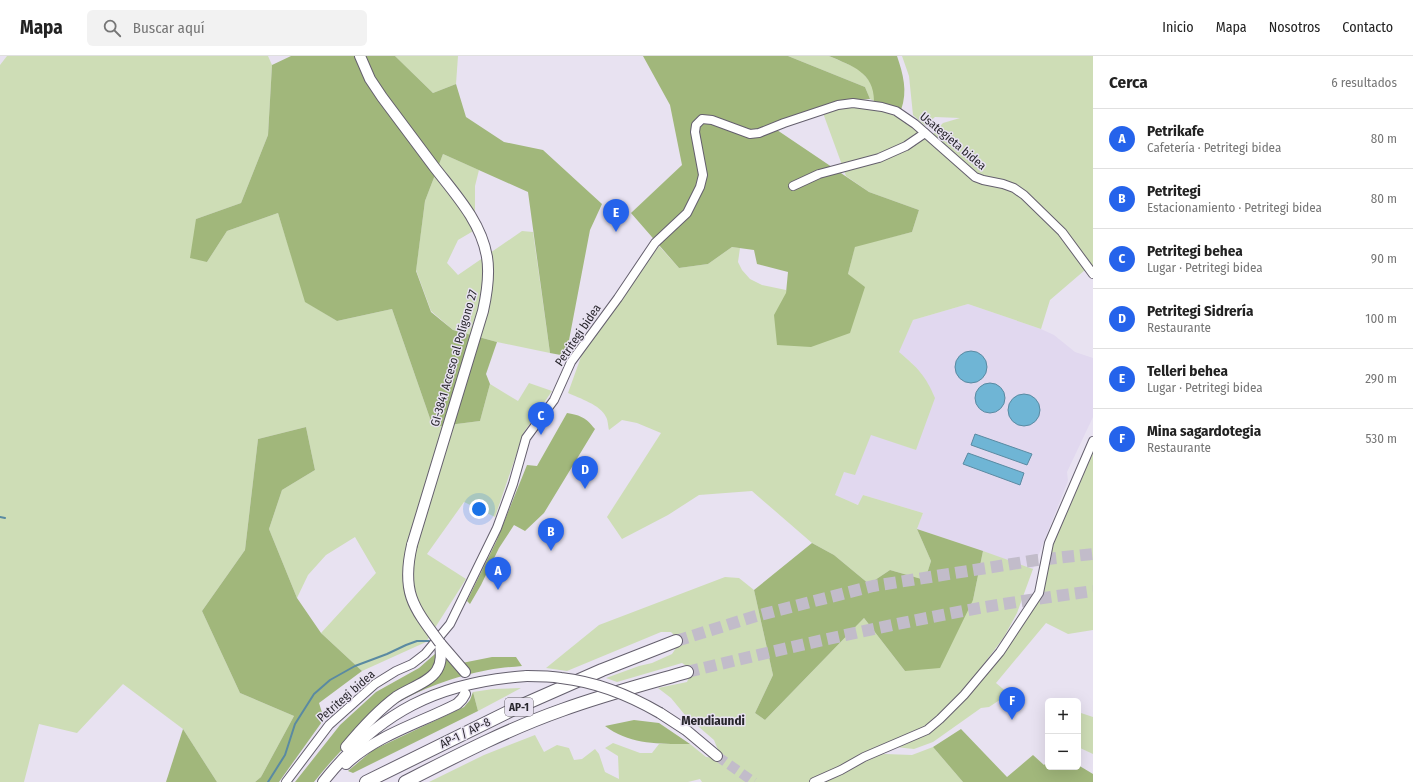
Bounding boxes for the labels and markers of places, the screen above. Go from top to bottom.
pin: E [603,199,629,232]
pin: C [528,402,554,435]
pin: D [572,456,598,489]
pin: B [538,518,564,551]
pin: A [485,557,511,590]
pin: F [999,687,1025,720]

